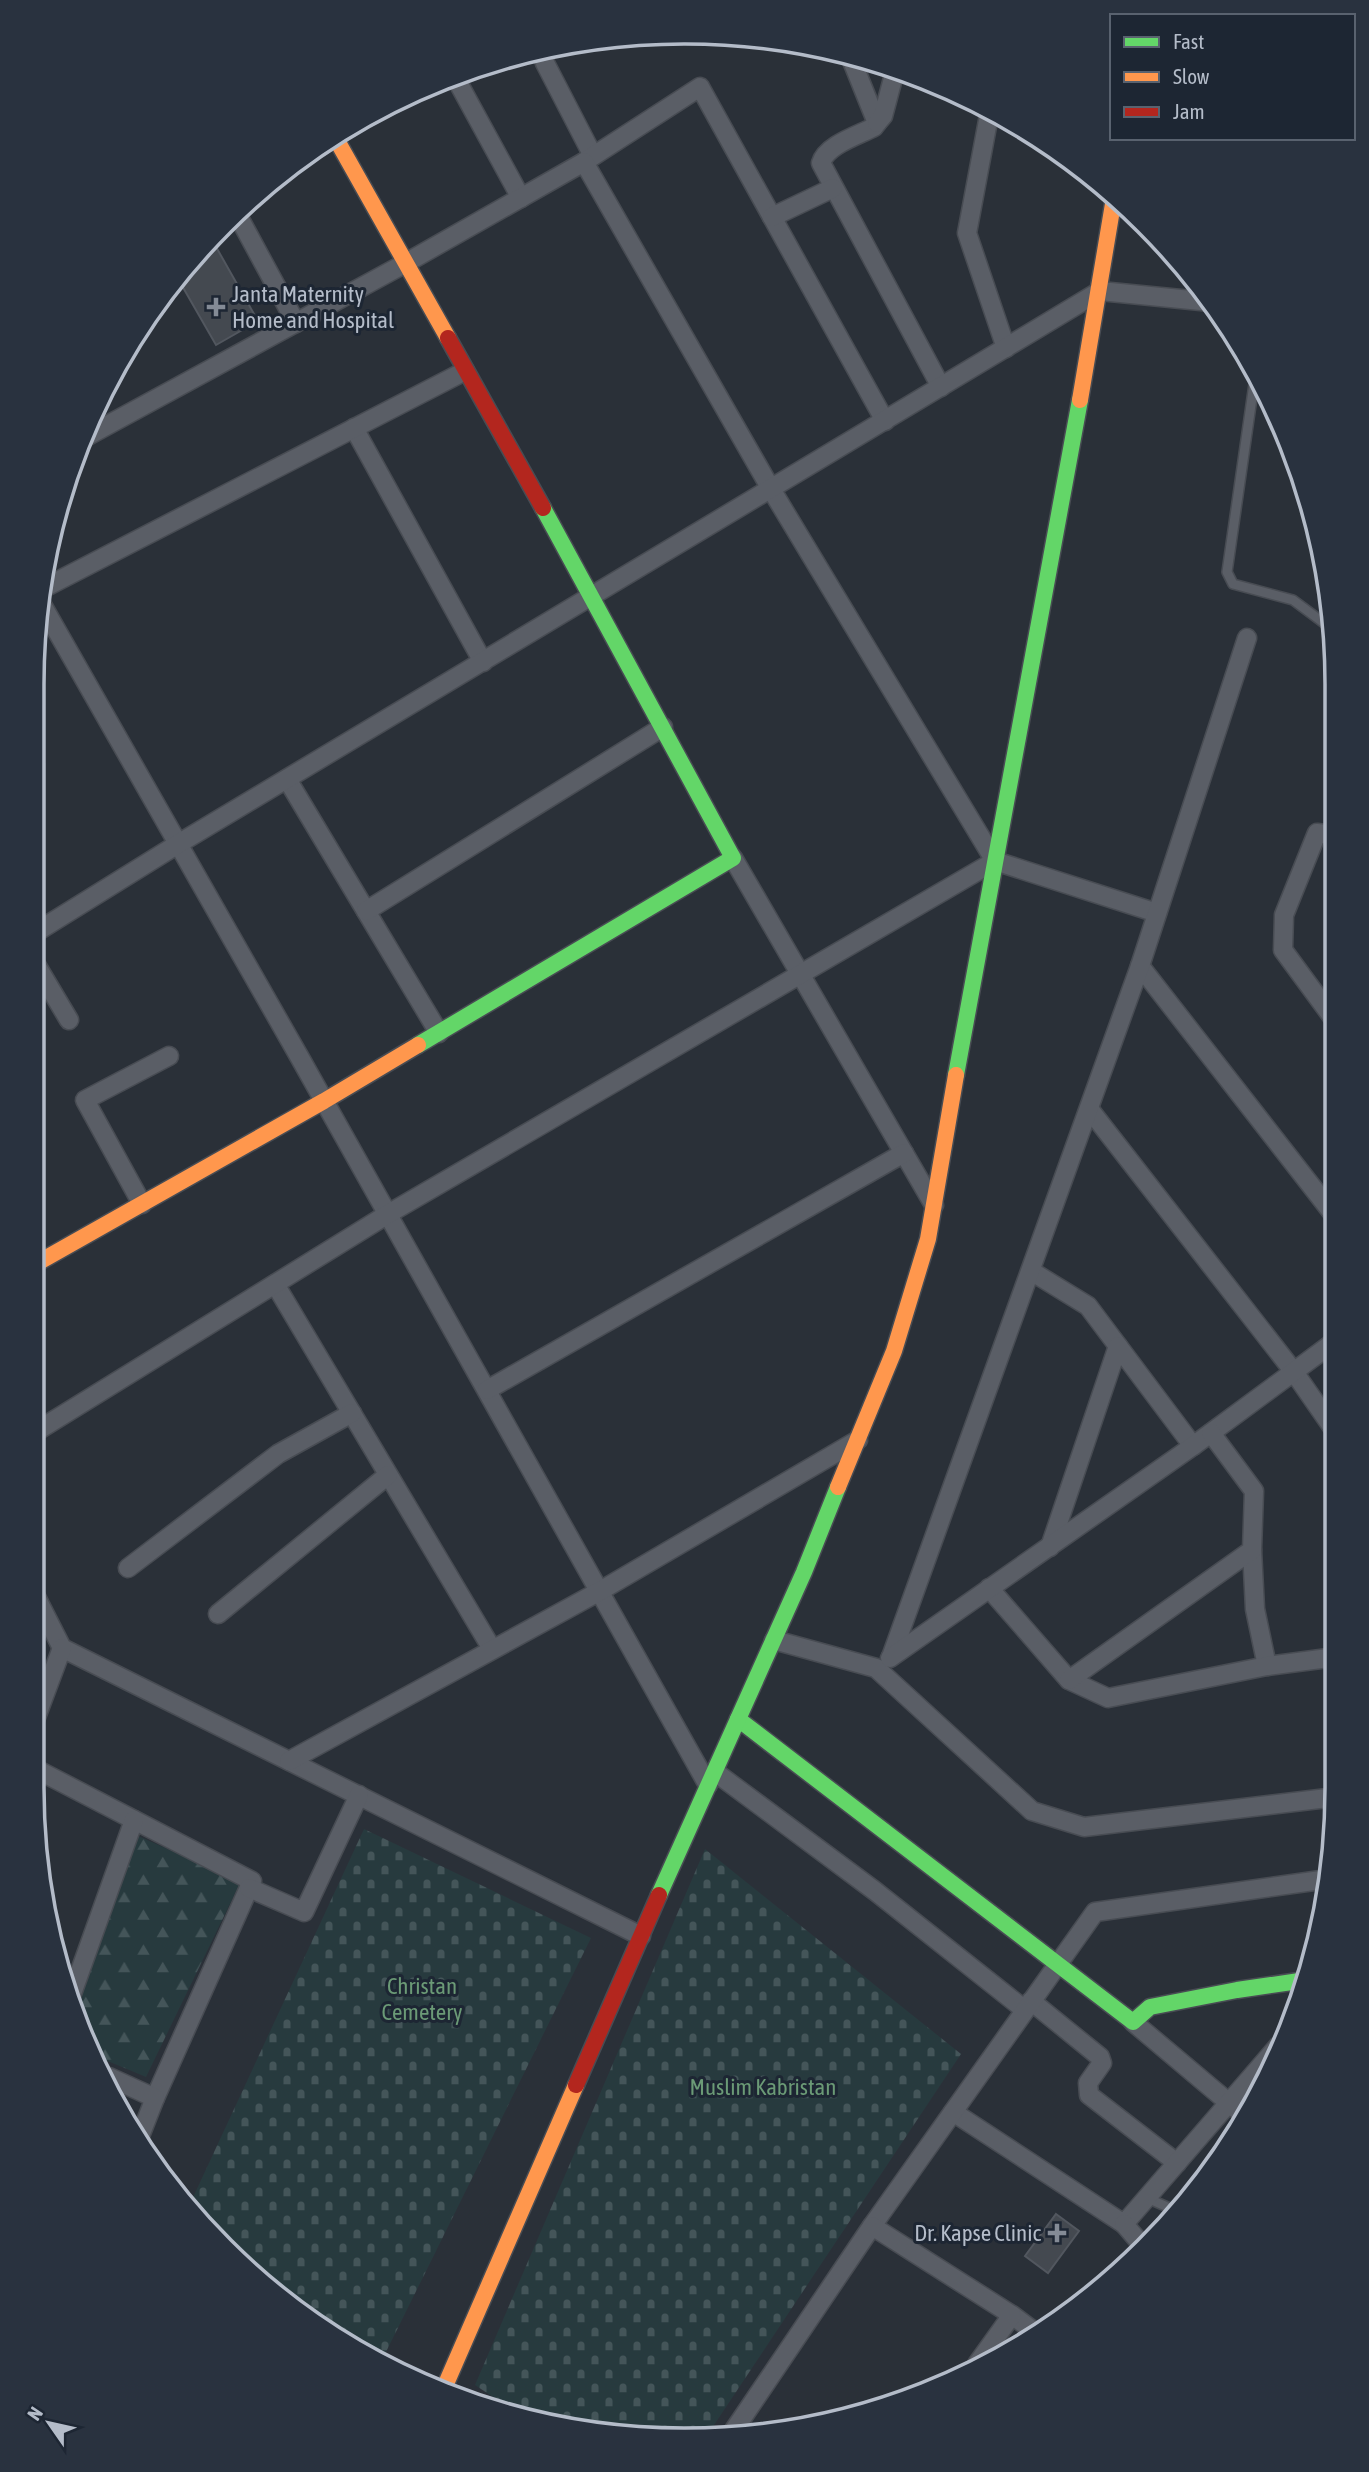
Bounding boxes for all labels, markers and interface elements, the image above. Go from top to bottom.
legend [1110,14,1355,140]
text: Fast [1173,29,1204,53]
text: Slow [1173,64,1210,88]
text: Jam [1173,99,1205,123]
place label: Janta Maternity Home and Hospital [232,281,394,333]
marker: Janta Maternity Home and Hospital [206,297,226,317]
park label: Christan Cemetery [382,1973,462,2025]
park label: Muslim Kabristan [690,2074,836,2100]
place label: Dr. Kapse Clinic [914,2220,1041,2246]
marker: Dr. Kapse Clinic [1047,2223,1067,2243]
north arrow [14,2388,84,2458]
text: N [23,2403,47,2424]

